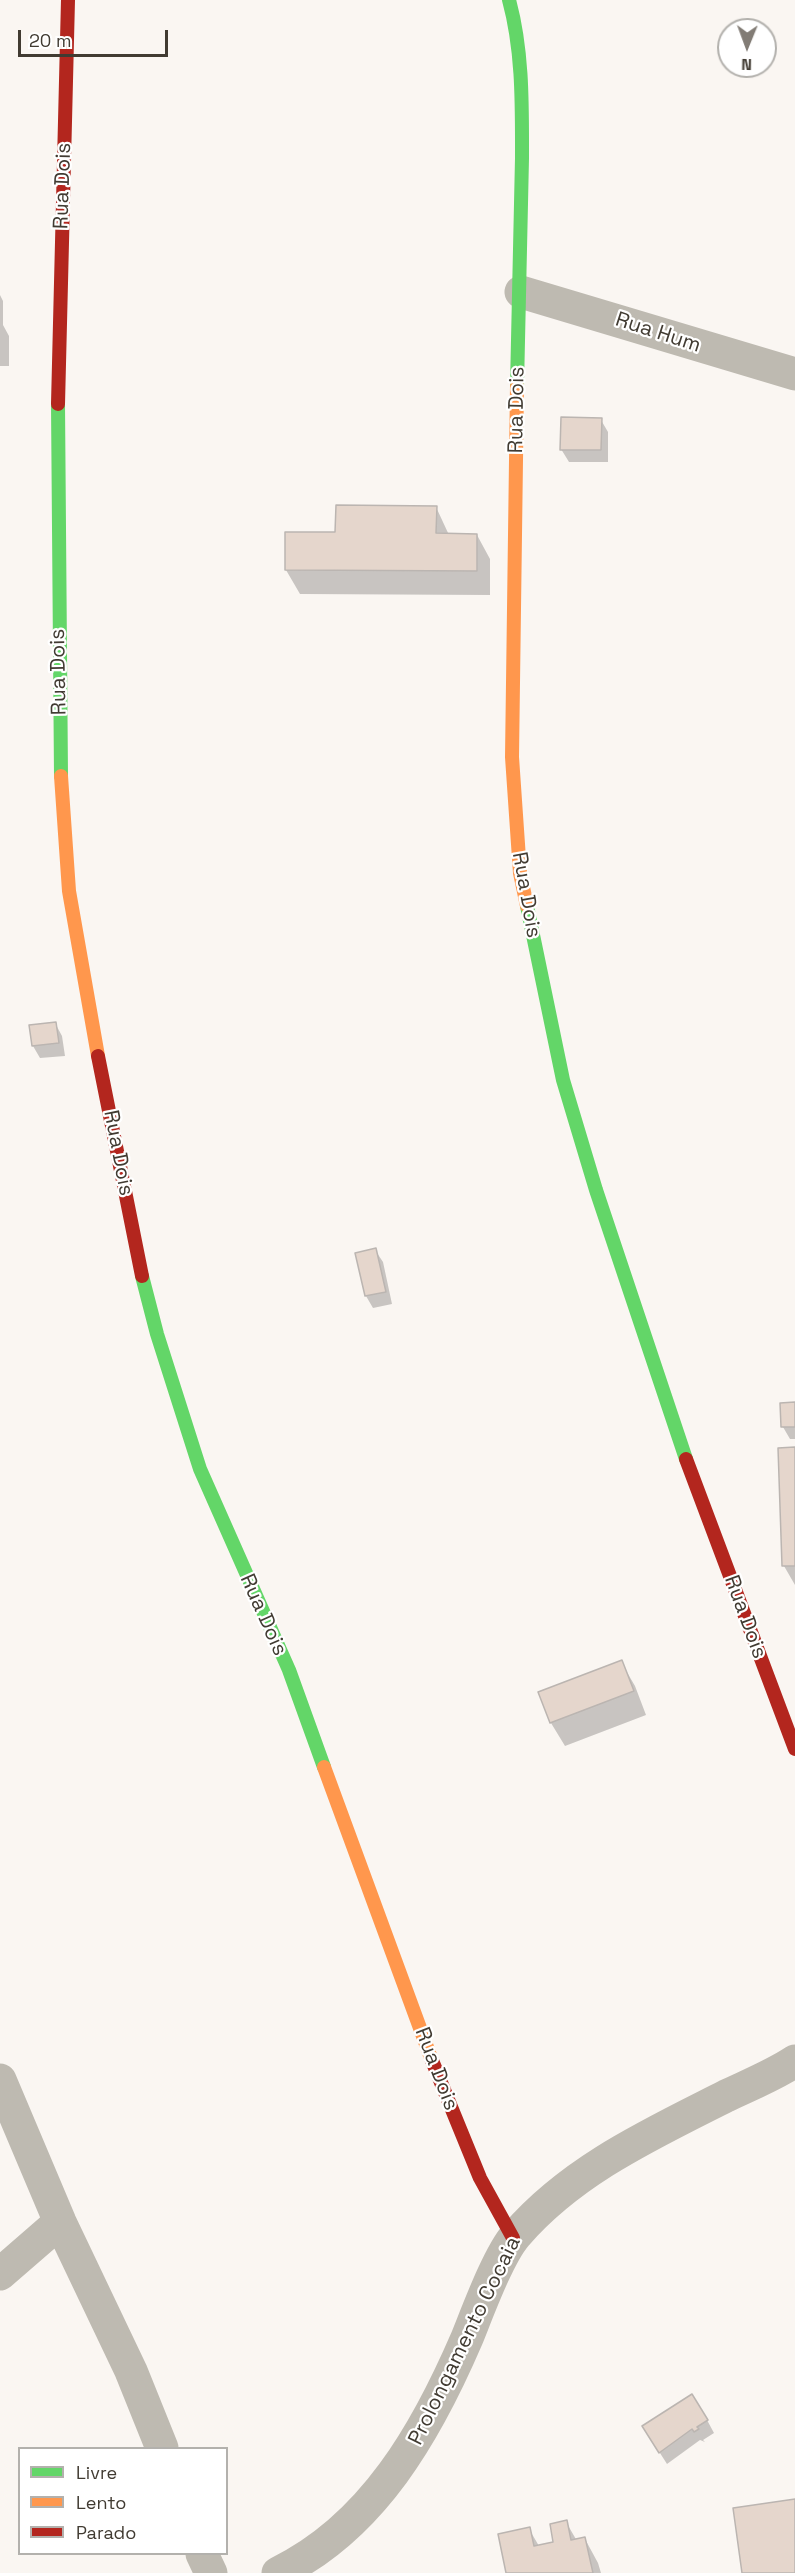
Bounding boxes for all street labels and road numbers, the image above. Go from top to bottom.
street label: Rua Dois [49,142,77,230]
street label: Rua Hum [612,307,704,359]
street label: Rua Dois [504,366,530,454]
street label: Rua Dois [46,628,72,716]
street label: Rua Dois [506,850,546,940]
street label: Rua Dois [97,1108,139,1198]
street label: Rua Dois [234,1570,292,1660]
street label: Rua Dois [718,1572,772,1662]
street label: Rua Dois [409,2024,463,2114]
street label: Prolongamento Cocaia [404,2233,526,2449]

